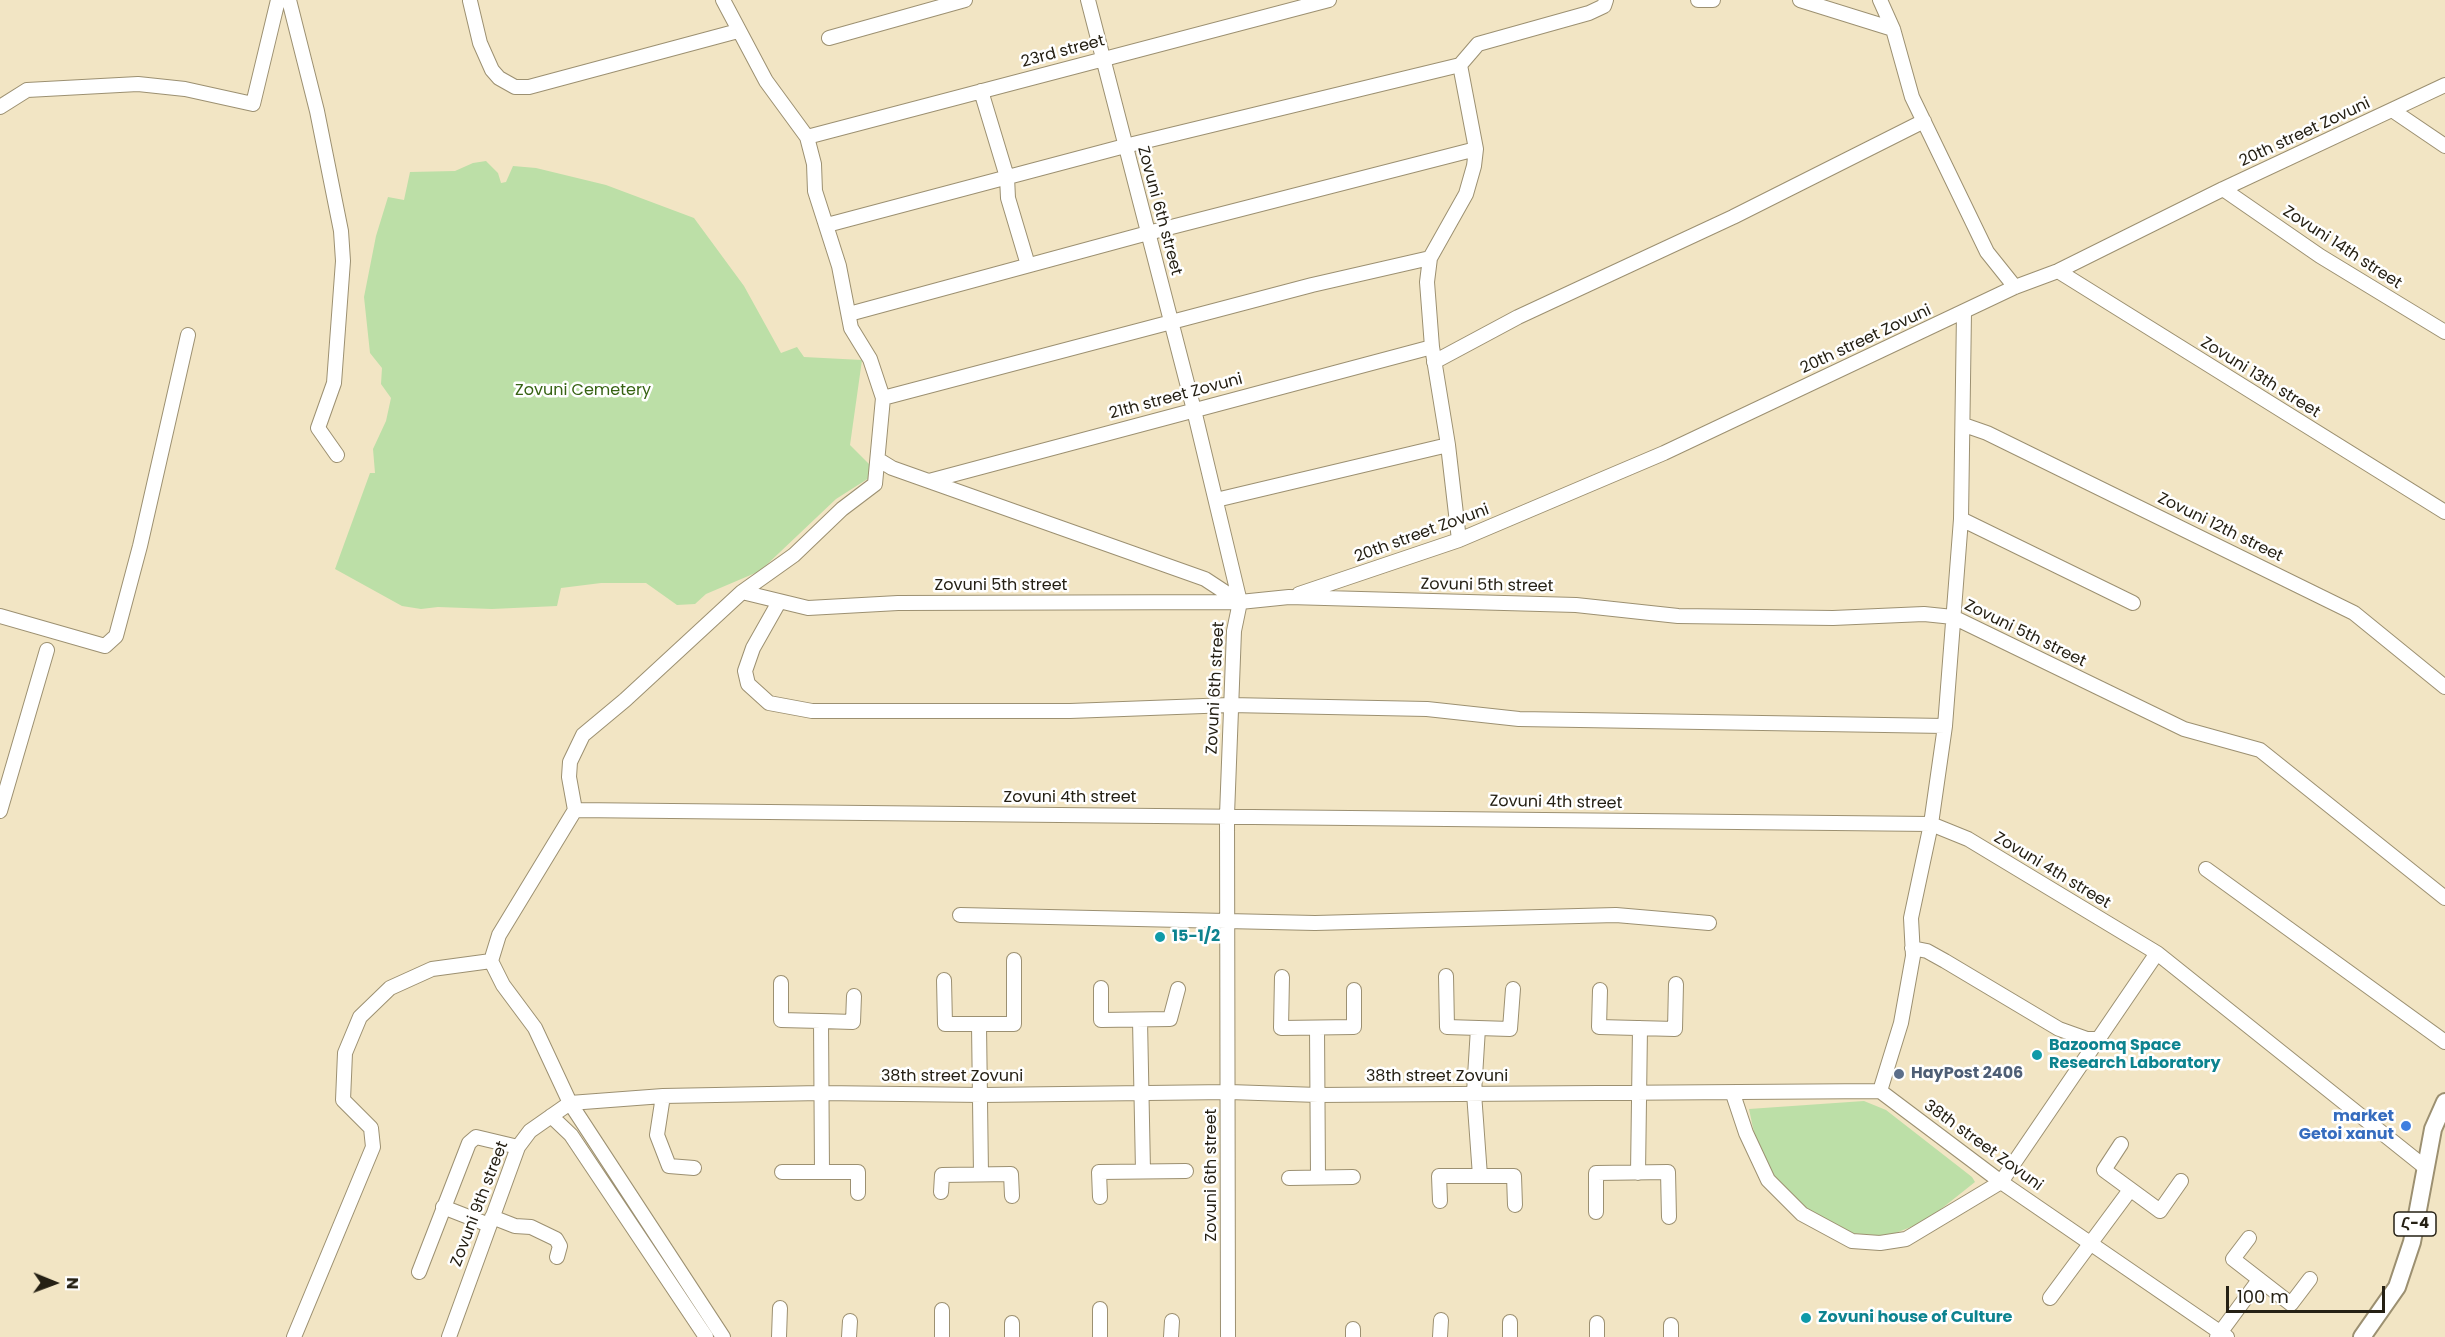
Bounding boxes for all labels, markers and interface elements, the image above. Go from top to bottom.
street label: 23rd street [1019,32,1107,72]
street label: 20th street Zovuni [2237,94,2373,172]
street label: Zovuni 6th street [1133,144,1185,278]
street label: Zovuni 14th street [2279,202,2405,294]
street label: 20th street Zovuni [1798,301,1934,379]
street label: Zovuni 13th street [2197,333,2323,423]
street label: 21th street Zovuni [1107,370,1245,424]
park label: Zovuni Cemetery [515,381,651,401]
street label: Zovuni 12th street [2154,489,2286,567]
street label: 20th street Zovuni [1352,501,1492,567]
street label: Zovuni 5th street [1420,575,1554,597]
street label: Zovuni 5th street [935,576,1067,596]
street label: Zovuni 5th street [1961,596,2089,672]
street label: Zovuni 6th street [1203,621,1229,755]
street label: Zovuni 4th street [1004,788,1136,808]
street label: Zovuni 4th street [1489,792,1623,814]
street label: Zovuni 4th street [1990,829,2114,913]
place label: 15-1/2 [1172,927,1220,947]
marker: 15-1/2 [1153,930,1167,944]
place label: Bazoomq Space Research Laboratory [2049,1036,2221,1074]
marker: Bazoomq Space Research Laboratory [2030,1048,2044,1062]
place label: HayPost 2406 [1911,1064,2023,1084]
street label: 38th street Zovuni [881,1067,1023,1087]
street label: 38th street Zovuni [1366,1067,1508,1087]
marker: HayPost 2406 [1892,1067,1906,1081]
street label: 38th street Zovuni [1920,1096,2046,1196]
place label: market Getoi xanut [2299,1107,2394,1145]
street label: Zovuni 6th street [1202,1109,1222,1241]
marker: market Getoi xanut [2399,1119,2413,1133]
street label: Zovuni 9th street [447,1139,513,1269]
road number: Հ-4 [2394,1212,2436,1236]
north arrow [24,1253,84,1313]
scale bar [2229,1274,2388,1312]
text: N [61,1277,84,1290]
text: 100 m [2237,1284,2289,1309]
place label: Zovuni house of Culture [1818,1308,2012,1328]
marker: Zovuni house of Culture [1799,1311,1813,1325]

